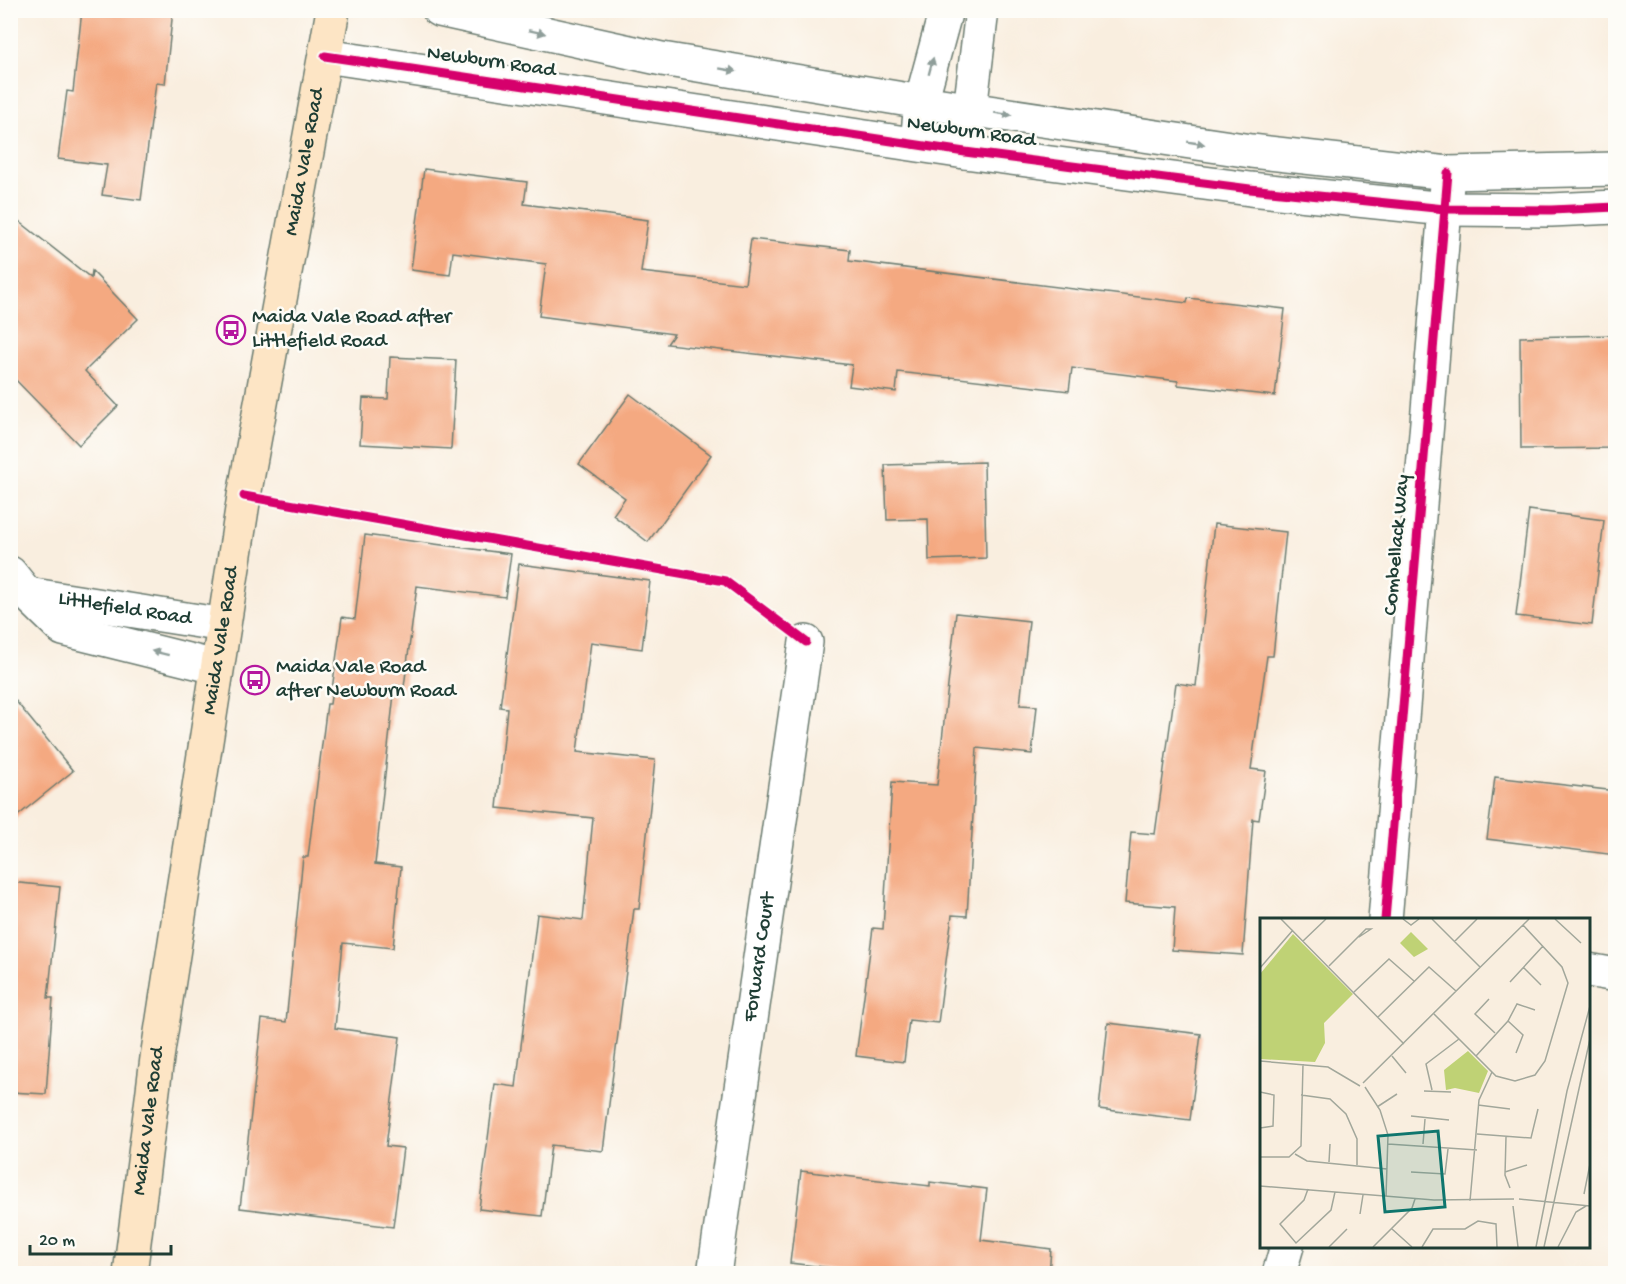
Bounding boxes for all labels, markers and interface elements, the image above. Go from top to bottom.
one-way arrow [528,28,547,37]
street label: Newburn Road [425,42,559,85]
one-way arrow [927,57,936,75]
one-way arrow [719,66,738,75]
street label: Maida Vale Road [279,84,331,238]
one-way arrow [994,110,1013,119]
street label: Newburn Road [905,112,1039,155]
one-way arrow [1187,139,1206,148]
place label: Maida Vale Road after Littlefield Road [252,306,453,355]
bus stop icon: Maida Vale Road after Littlefield Road [215,314,247,346]
street label: Combellack Way [1379,474,1417,616]
street label: Maida Vale Road [198,563,246,716]
street label: Littlefield Road [56,587,195,632]
one-way arrow [150,647,169,657]
place label: Maida Vale Road after Newburn Road [276,656,458,705]
bus stop icon: Maida Vale Road after Newburn Road [239,664,271,696]
street label: Forward Court [738,889,782,1024]
inset map [1260,918,1590,1248]
street label: Maida Vale Road [127,1043,171,1197]
scale bar [30,1218,171,1256]
text: 20 m [39,1231,75,1252]

